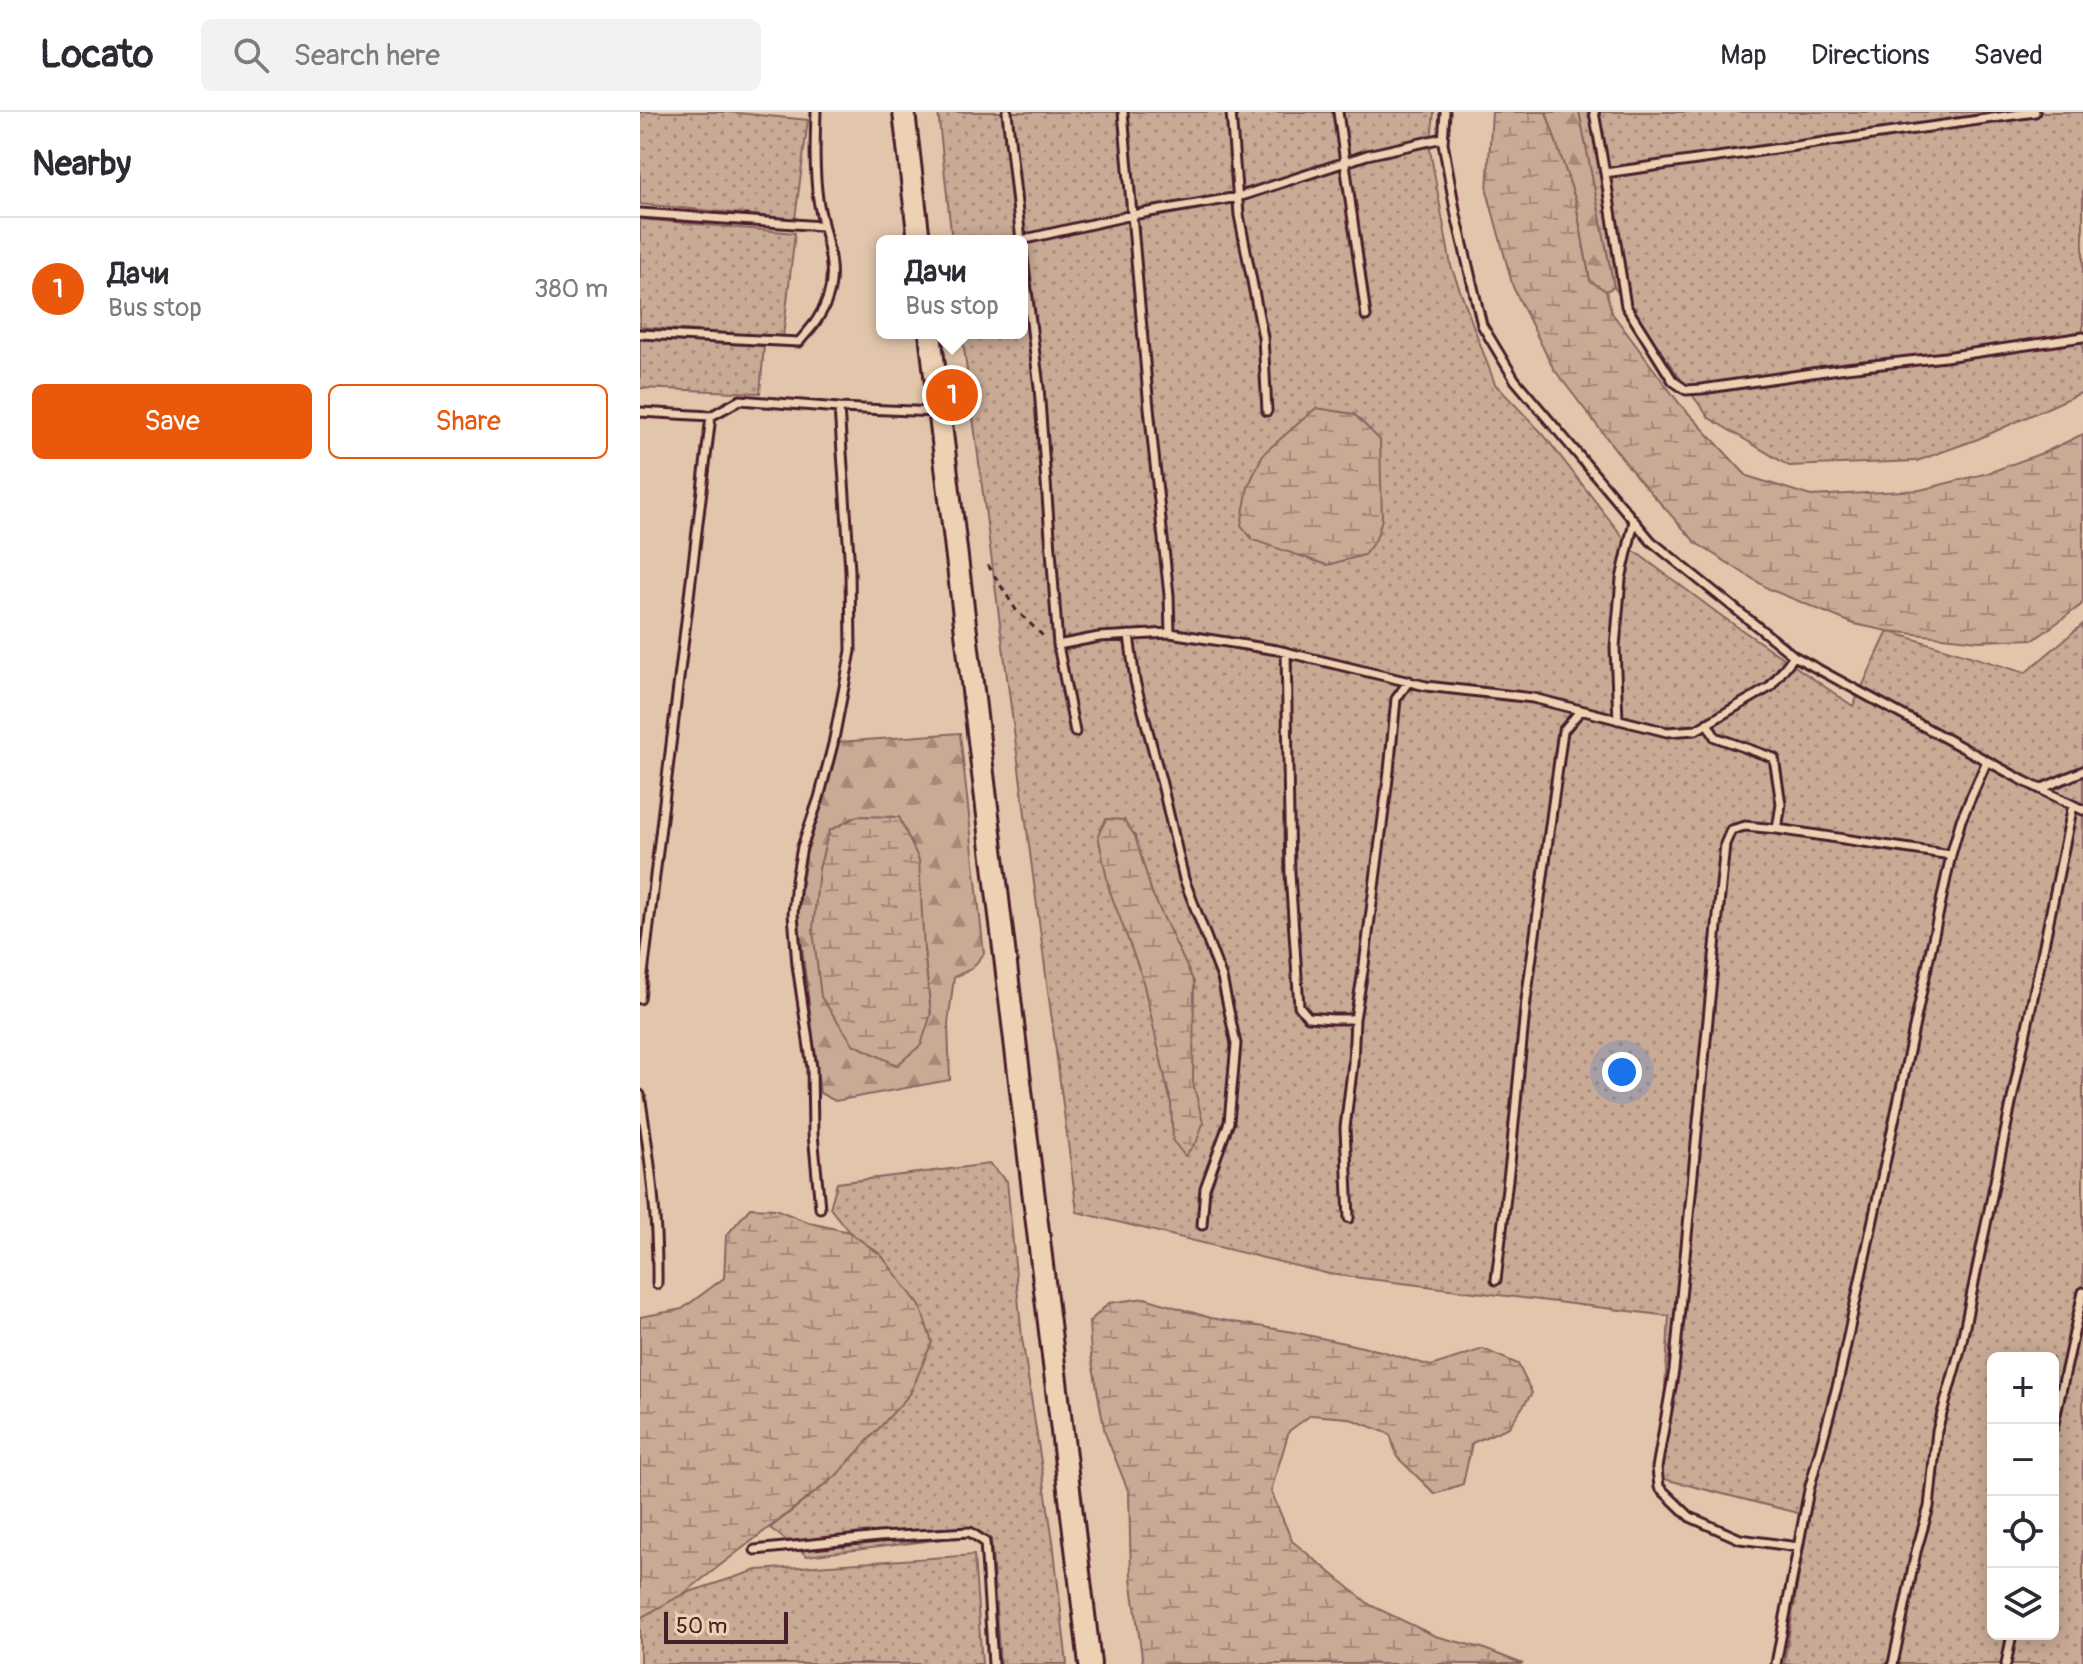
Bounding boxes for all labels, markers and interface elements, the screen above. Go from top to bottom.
search box [201,19,761,91]
text: Locato [40,31,153,79]
icon: search [229,33,273,77]
text: Search here [293,37,440,74]
text: Map [1720,38,1767,73]
text: Directions [1811,38,1930,73]
text: Saved [1974,38,2043,73]
text: Nearby [32,143,131,186]
popup [876,235,1028,339]
text: Дачи [905,253,966,290]
text: Дачи [108,255,168,292]
text: 1 [53,273,63,305]
text: 380 m [534,273,608,305]
text: Bus stop [905,290,999,322]
text: Bus stop [108,292,202,324]
pin: 1 [926,365,978,425]
button: Save [32,384,312,459]
button: Share [328,384,608,459]
your location [1602,1052,1642,1092]
map controls [1987,1352,2059,1640]
button: + [1987,1352,2059,1424]
button: − [1987,1424,2059,1496]
button: locate [1987,1496,2059,1568]
button: layers [1987,1568,2059,1640]
scale bar [664,1608,788,1644]
text: 50 m [676,1612,727,1640]

